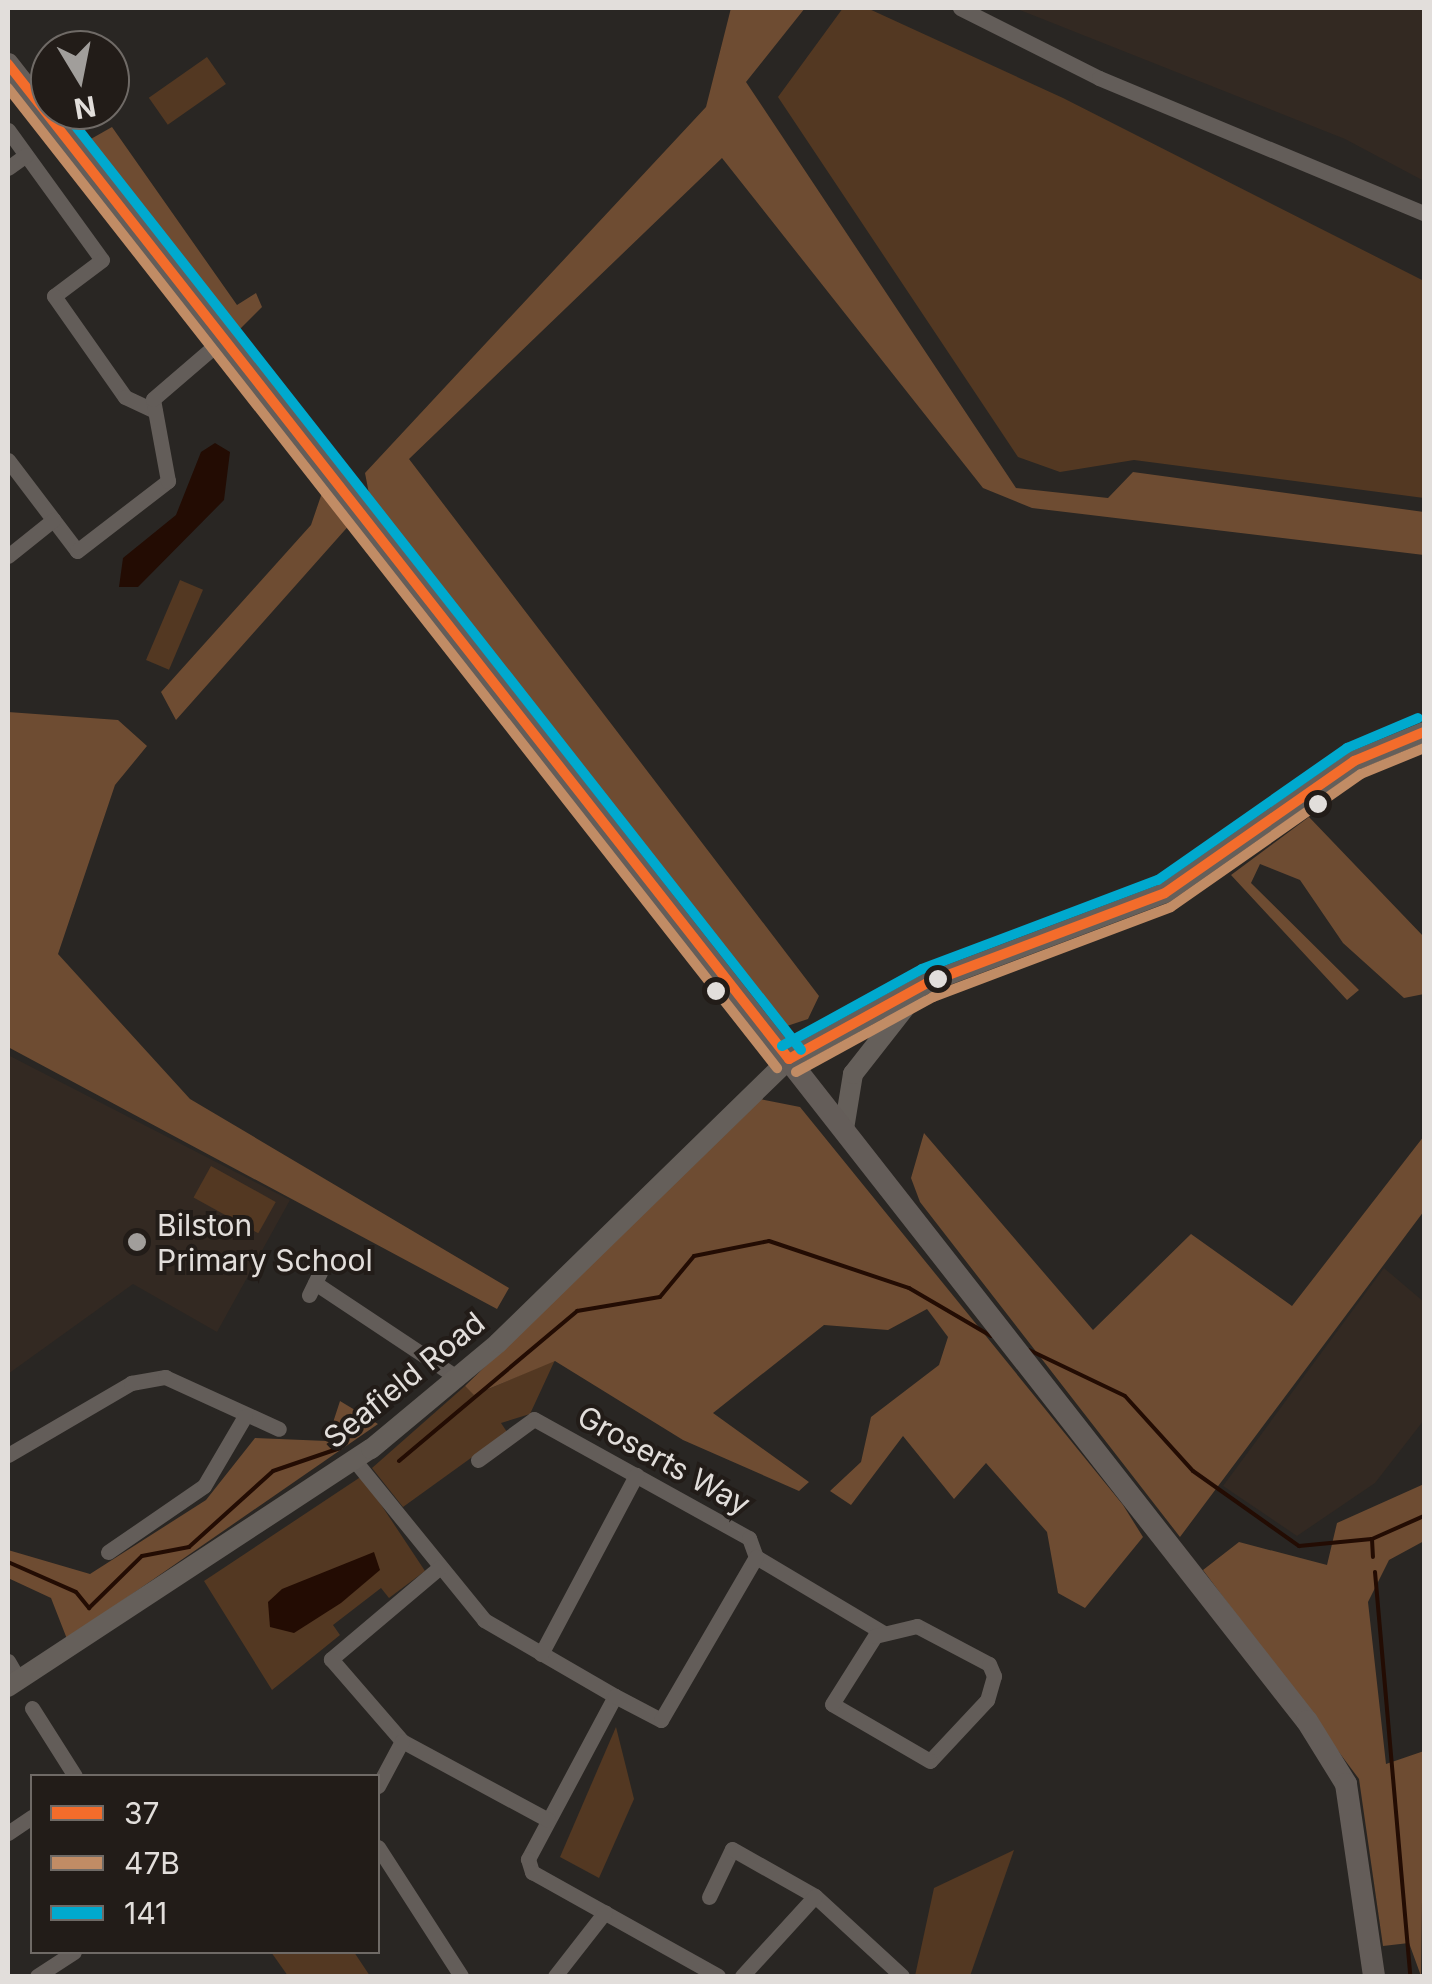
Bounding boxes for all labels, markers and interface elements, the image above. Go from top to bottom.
north arrow [30,30,130,130]
text: N [71,89,98,126]
unlabelled marker [1308,794,1328,814]
unlabelled marker [928,969,948,989]
unlabelled marker [706,981,726,1001]
place label: Bilston Primary School [157,1207,373,1278]
marker: Bilston Primary School [126,1231,148,1253]
street label: Seafield Road [316,1304,492,1456]
street label: Groserts Way [572,1398,756,1522]
legend [30,1774,380,1954]
text: 37 [124,1795,160,1831]
text: 47B [124,1845,180,1881]
text: 141 [124,1895,167,1931]

